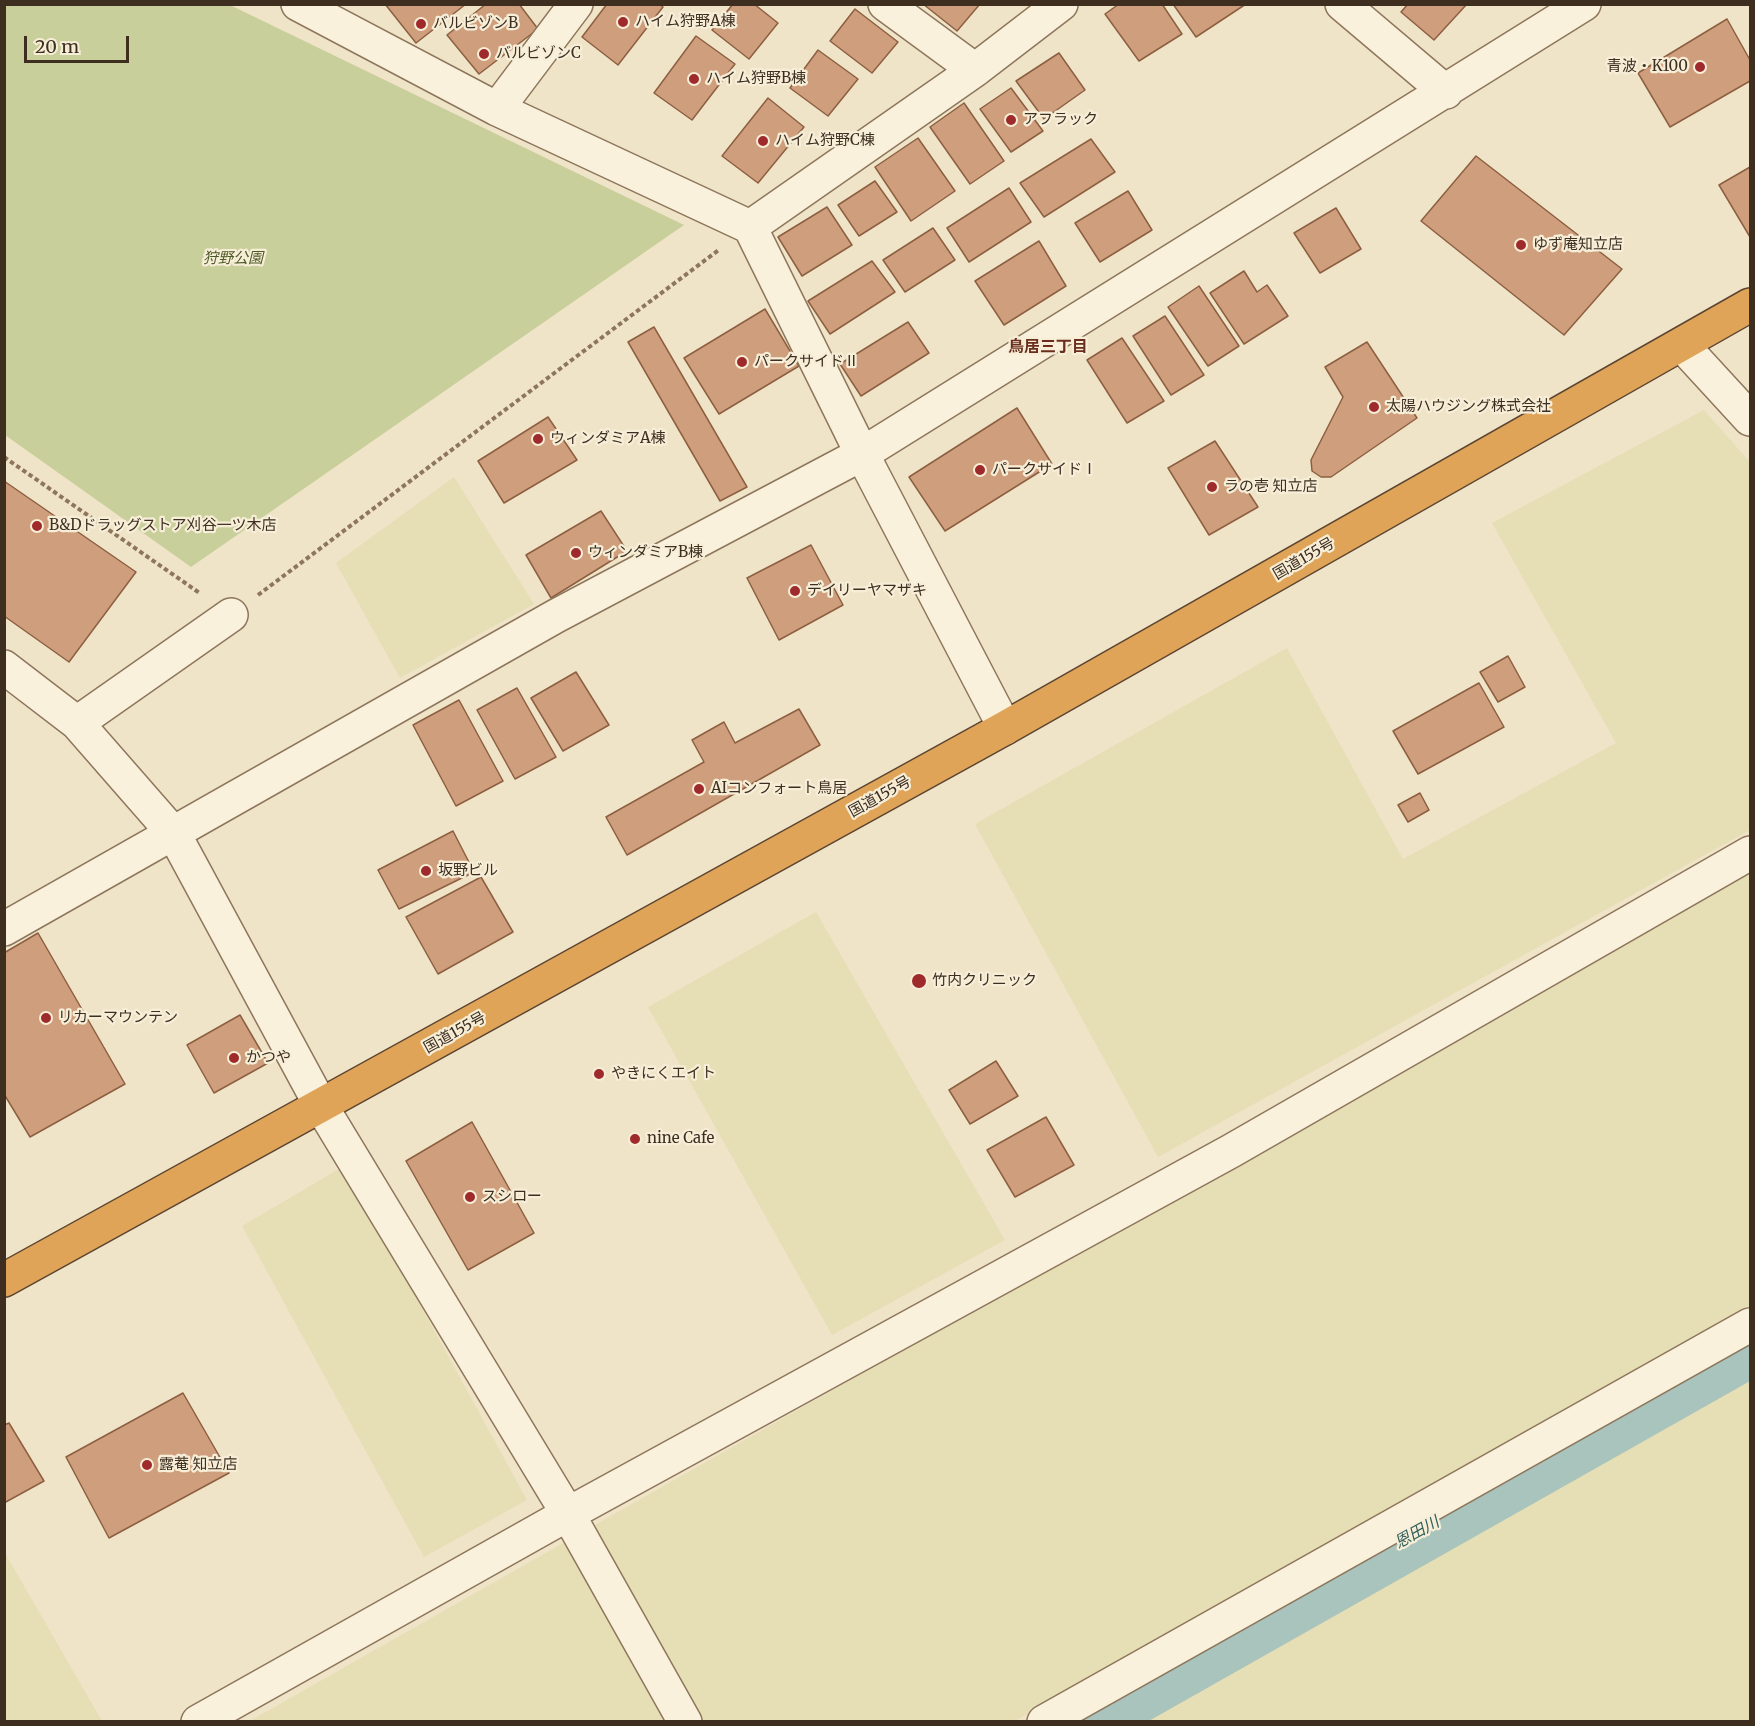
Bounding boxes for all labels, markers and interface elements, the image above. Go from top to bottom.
place label: ハイム狩野A棟 [635,13,736,31]
place label: バルビゾンB [433,15,518,33]
marker: ハイム狩野A棟 [616,15,630,29]
marker: バルビゾンB [414,17,428,31]
scale bar [27,24,132,62]
text: 20 m [35,35,79,58]
place label: バルビゾンC [496,45,581,63]
marker: バルビゾンC [477,47,491,61]
place label: 青波・K100 [1607,58,1688,76]
marker: 青波・K100 [1693,60,1707,74]
place label: ハイム狩野B棟 [706,70,806,88]
marker: ハイム狩野B棟 [687,72,701,86]
place label: アフラック [1023,111,1098,129]
marker: アフラック [1004,113,1018,127]
place label: ハイム狩野C棟 [775,132,875,150]
marker: ハイム狩野C棟 [756,134,770,148]
place label: ゆず庵知立店 [1533,236,1623,254]
marker: ゆず庵知立店 [1514,238,1528,252]
park label: 狩野公園 [203,250,263,268]
district label: 鳥居三丁目 [1008,337,1088,357]
place label: パークサイドⅡ [754,353,859,371]
marker: パークサイドⅡ [735,355,749,369]
place label: 太陽ハウジング株式会社 [1386,398,1551,416]
marker: 太陽ハウジング株式会社 [1367,400,1381,414]
place label: ウィンダミアA棟 [550,430,666,448]
marker: ウィンダミアA棟 [531,432,545,446]
place label: パークサイドⅠ [992,461,1097,479]
marker: パークサイドⅠ [973,463,987,477]
place label: ラの壱 知立店 [1224,478,1318,496]
marker: ラの壱 知立店 [1205,480,1219,494]
place label: B&Dドラッグストア刈谷一ツ木店 [49,517,276,535]
marker: B&Dドラッグストア刈谷一ツ木店 [30,519,44,533]
street label: 国道155号 [1270,534,1338,584]
place label: ウィンダミアB棟 [588,544,703,562]
marker: ウィンダミアB棟 [569,546,583,560]
place label: デイリーヤマザキ [807,582,927,600]
marker: デイリーヤマザキ [788,584,802,598]
street label: 国道155号 [846,773,914,821]
place label: AIコンフォート鳥居 [711,780,847,798]
marker: AIコンフォート鳥居 [692,782,706,796]
place label: 坂野ビル [438,862,498,880]
marker: 坂野ビル [419,864,433,878]
marker: 竹内クリニック [910,972,928,990]
place label: 竹内クリニック [932,972,1037,990]
place label: リカーマウンテン [58,1009,178,1027]
street label: 国道155号 [421,1009,489,1057]
marker: リカーマウンテン [39,1011,53,1025]
place label: かつや [246,1049,291,1067]
marker: かつや [227,1051,241,1065]
place label: やきにくエイト [611,1065,716,1083]
marker: やきにくエイト [592,1067,606,1081]
place label: nine Cafe [647,1130,714,1148]
marker: nine Cafe [628,1132,642,1146]
place label: スシロー [482,1188,542,1206]
marker: スシロー [463,1190,477,1204]
place label: 露菴 知立店 [159,1456,238,1474]
marker: 露菴 知立店 [140,1458,154,1472]
water label: 恩田川 [1391,1513,1443,1553]

